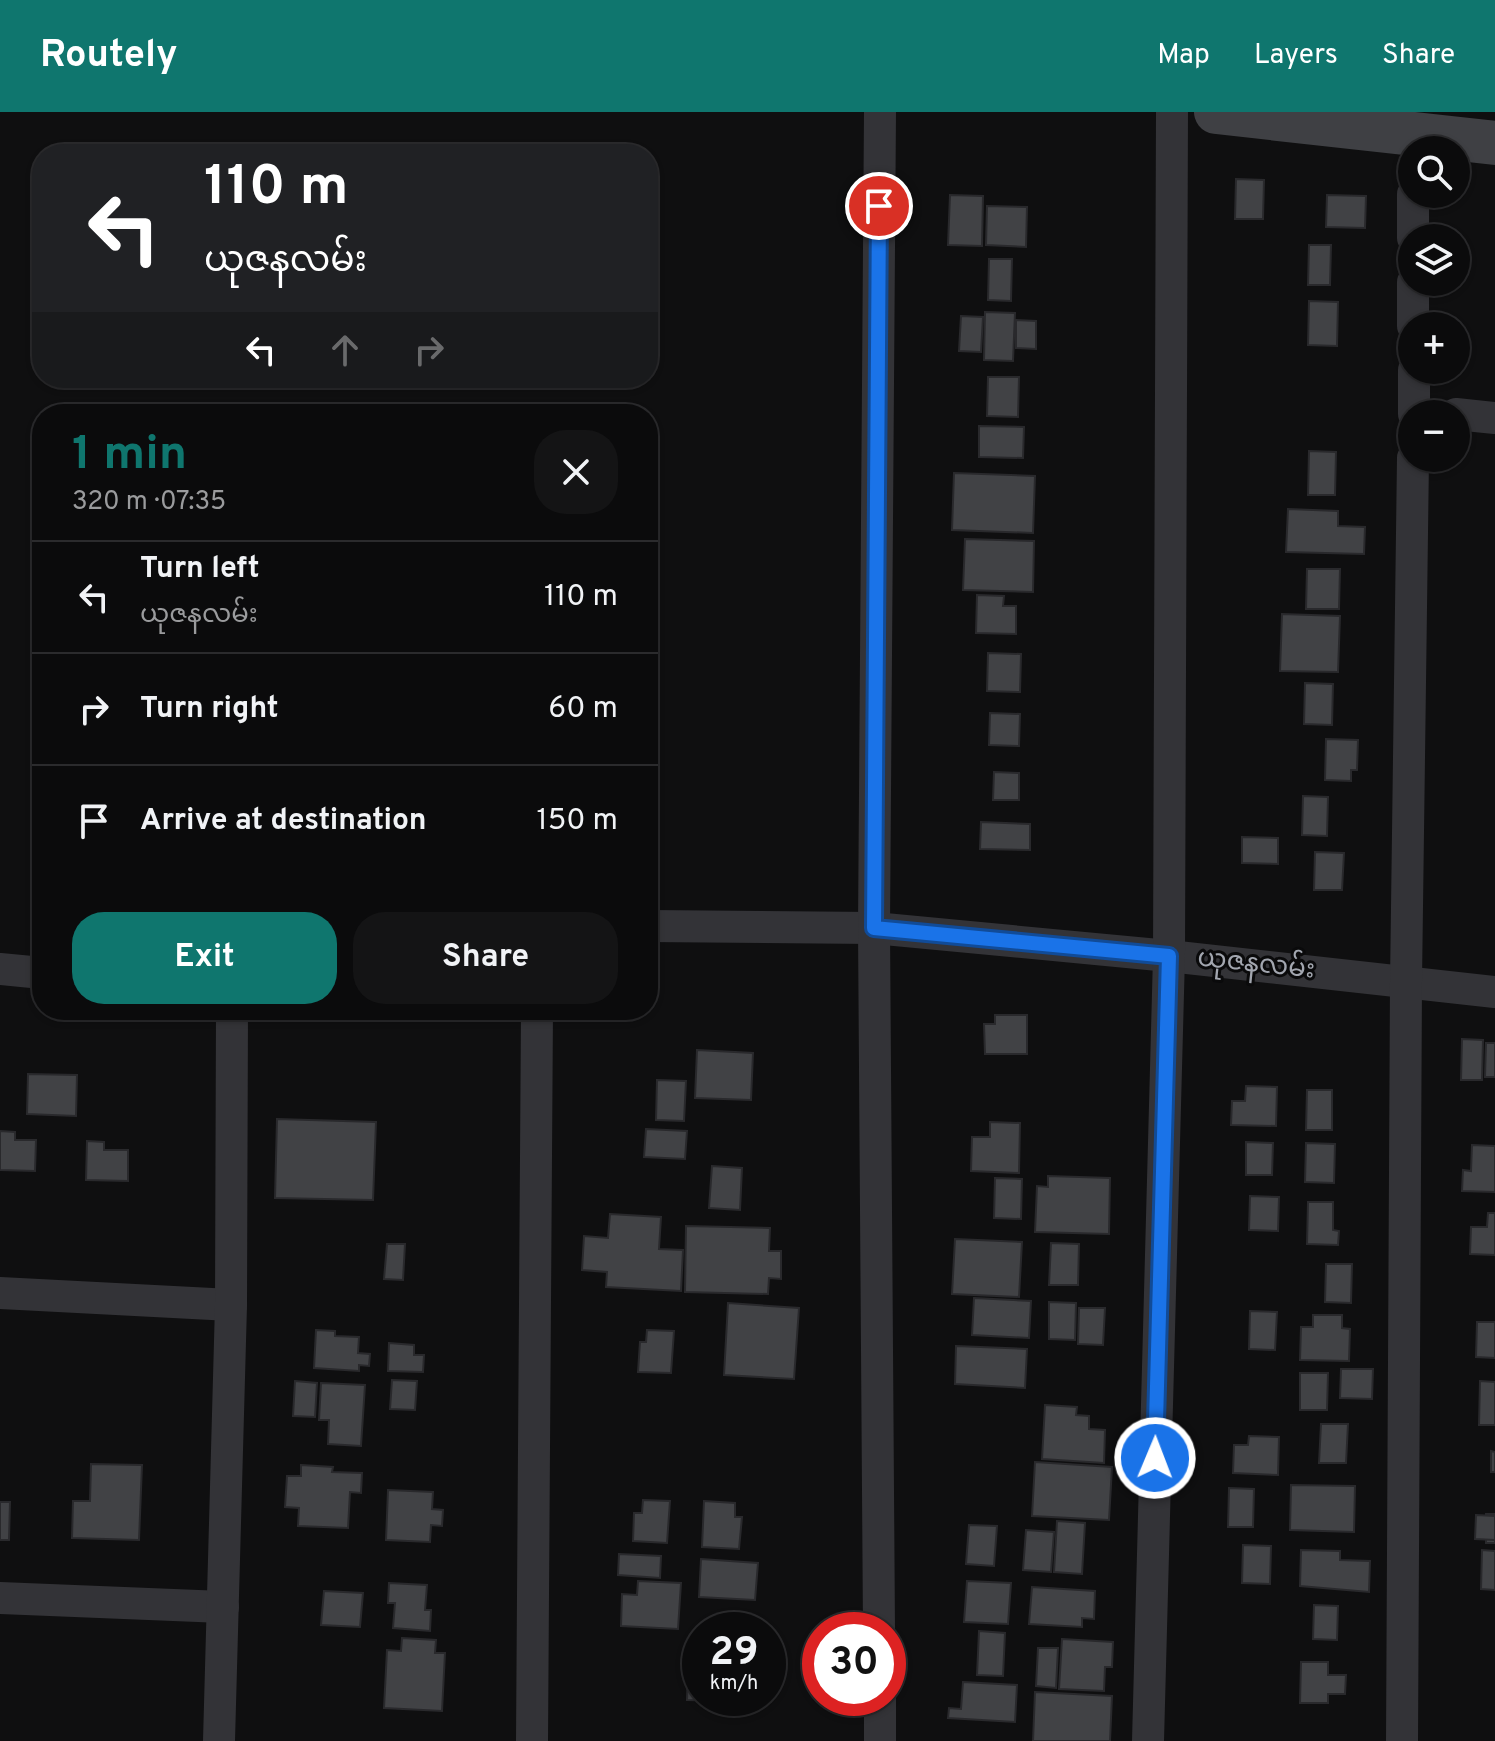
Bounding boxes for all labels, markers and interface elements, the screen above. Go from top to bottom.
text: Routely [40,32,178,81]
text: Map [1157,38,1210,74]
text: Layers [1254,38,1338,74]
text: Share [1382,38,1455,74]
map controls [1398,136,1470,472]
button: search [1398,136,1470,208]
text: 110 m [204,154,349,224]
pin [845,172,913,240]
icon: left [72,176,176,280]
icon: arrive [857,184,901,228]
button: layers [1398,224,1470,296]
text: ယုဇနလမ်း [204,239,367,285]
button: + [1398,312,1470,384]
icon: left [239,328,283,372]
icon: ahead [323,328,367,372]
icon: right [407,328,451,372]
button: − [1398,400,1470,472]
text: 1 min [72,426,187,486]
button: close [534,430,618,514]
text: 320 m · 07:35 [72,486,226,519]
text: Turn left [140,551,260,588]
icon: left [72,575,116,619]
text: 110 m [544,579,618,616]
text: ယုဇနလမ်း [140,599,258,632]
icon: right [72,687,116,731]
text: Turn right [140,691,278,728]
text: 60 m [548,691,618,728]
icon: arrive [72,799,116,843]
text: Arrive at destination [140,803,426,840]
text: 150 m [537,803,618,840]
button: Exit [72,912,337,1004]
button: Share [353,912,618,1004]
street label: ယုဇနလမ်း [1196,939,1317,990]
position arrow [1113,1416,1197,1500]
speed limit sign: 30 [802,1612,906,1716]
text: 29 [709,1629,759,1679]
text: km/h [710,1671,758,1697]

